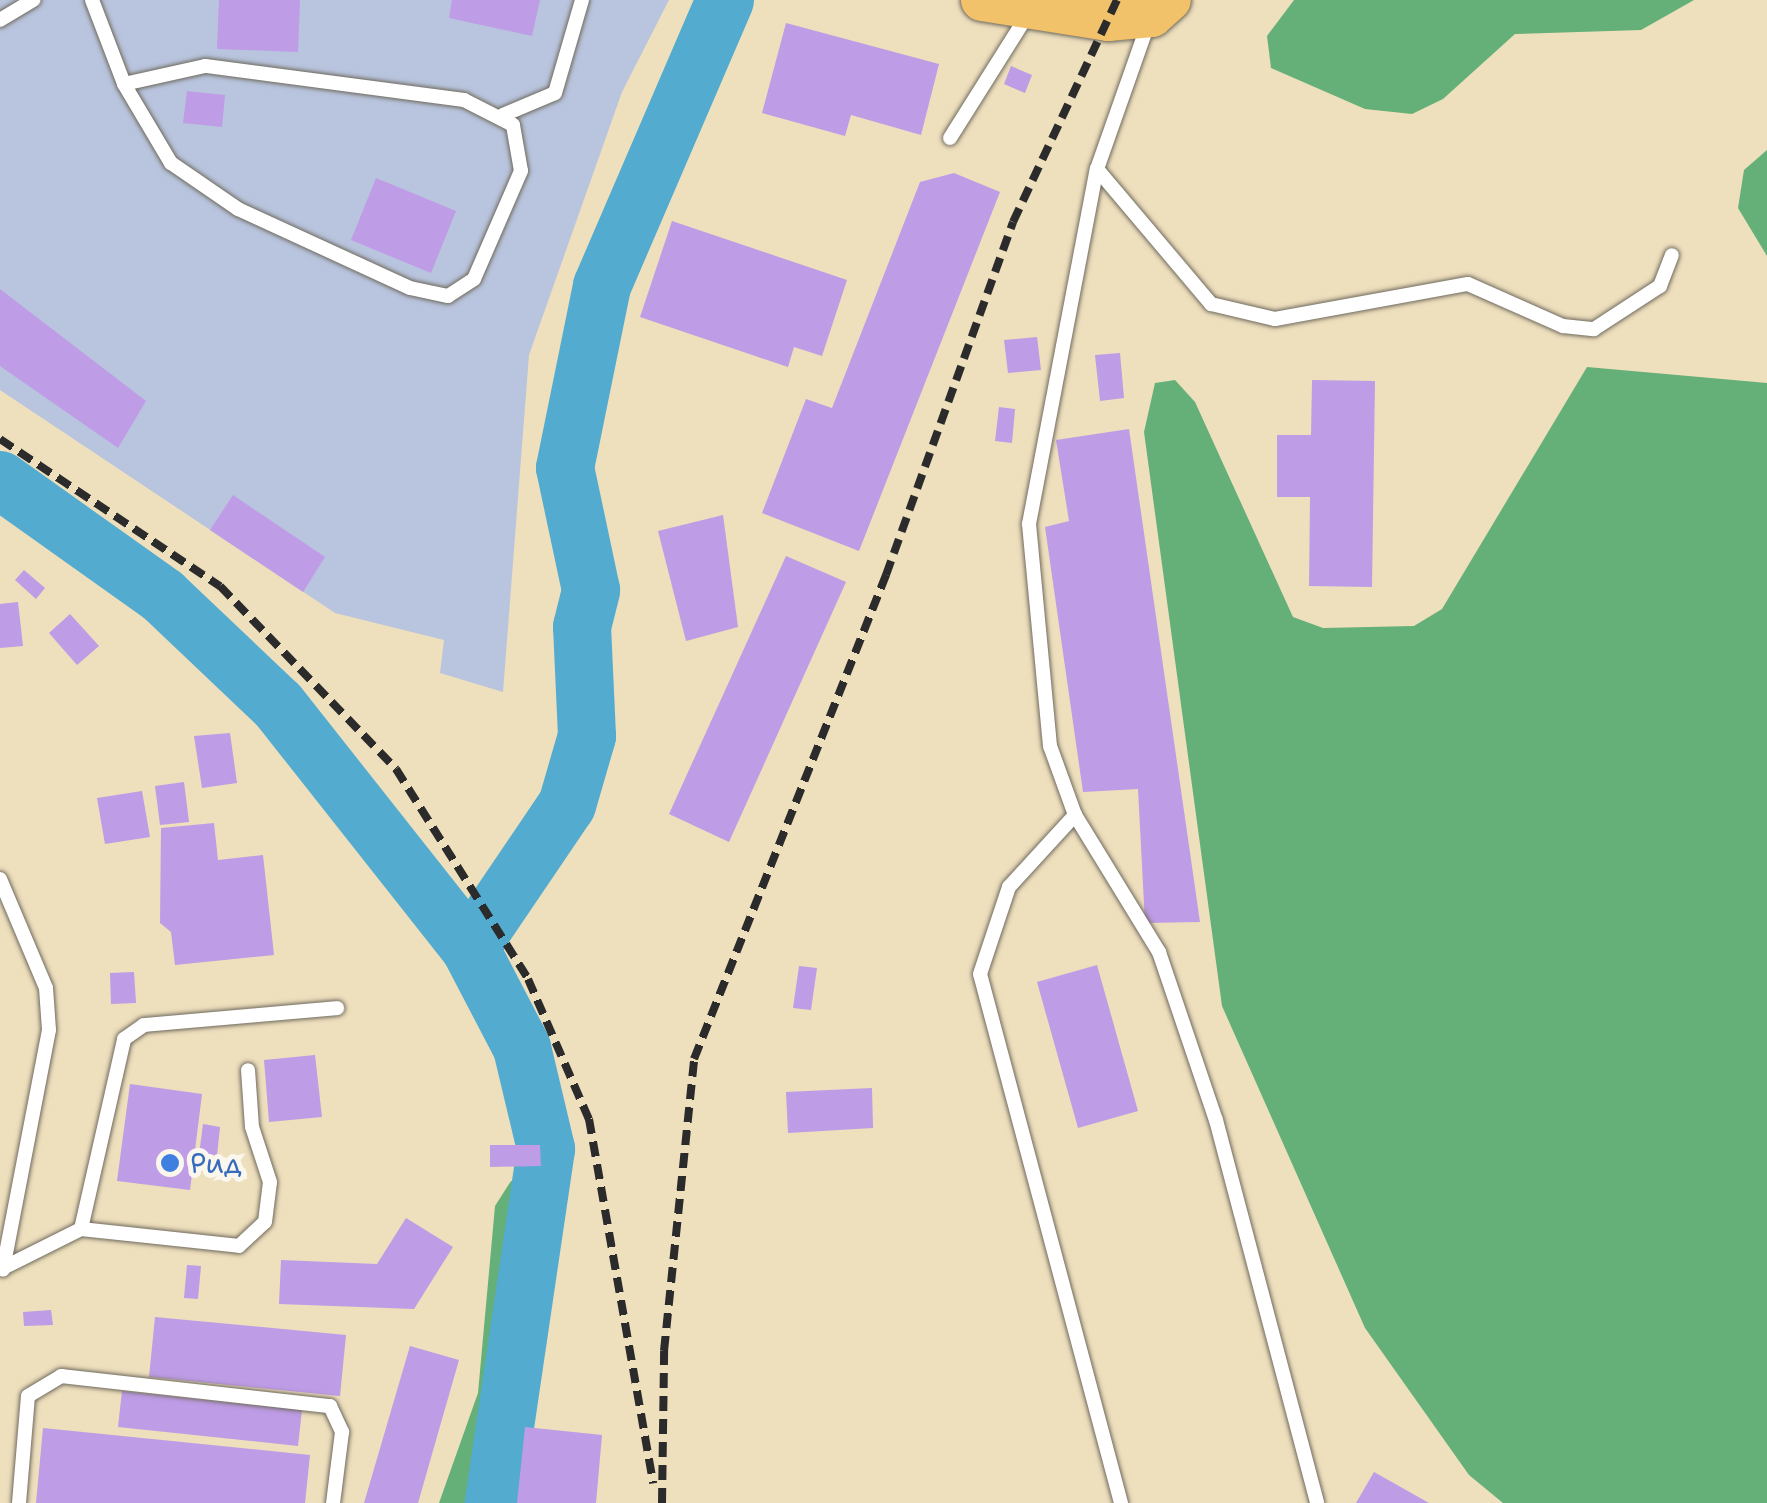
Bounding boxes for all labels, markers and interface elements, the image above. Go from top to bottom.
place label: Рид [190,1146,242,1180]
marker: Рид [159,1152,181,1174]

